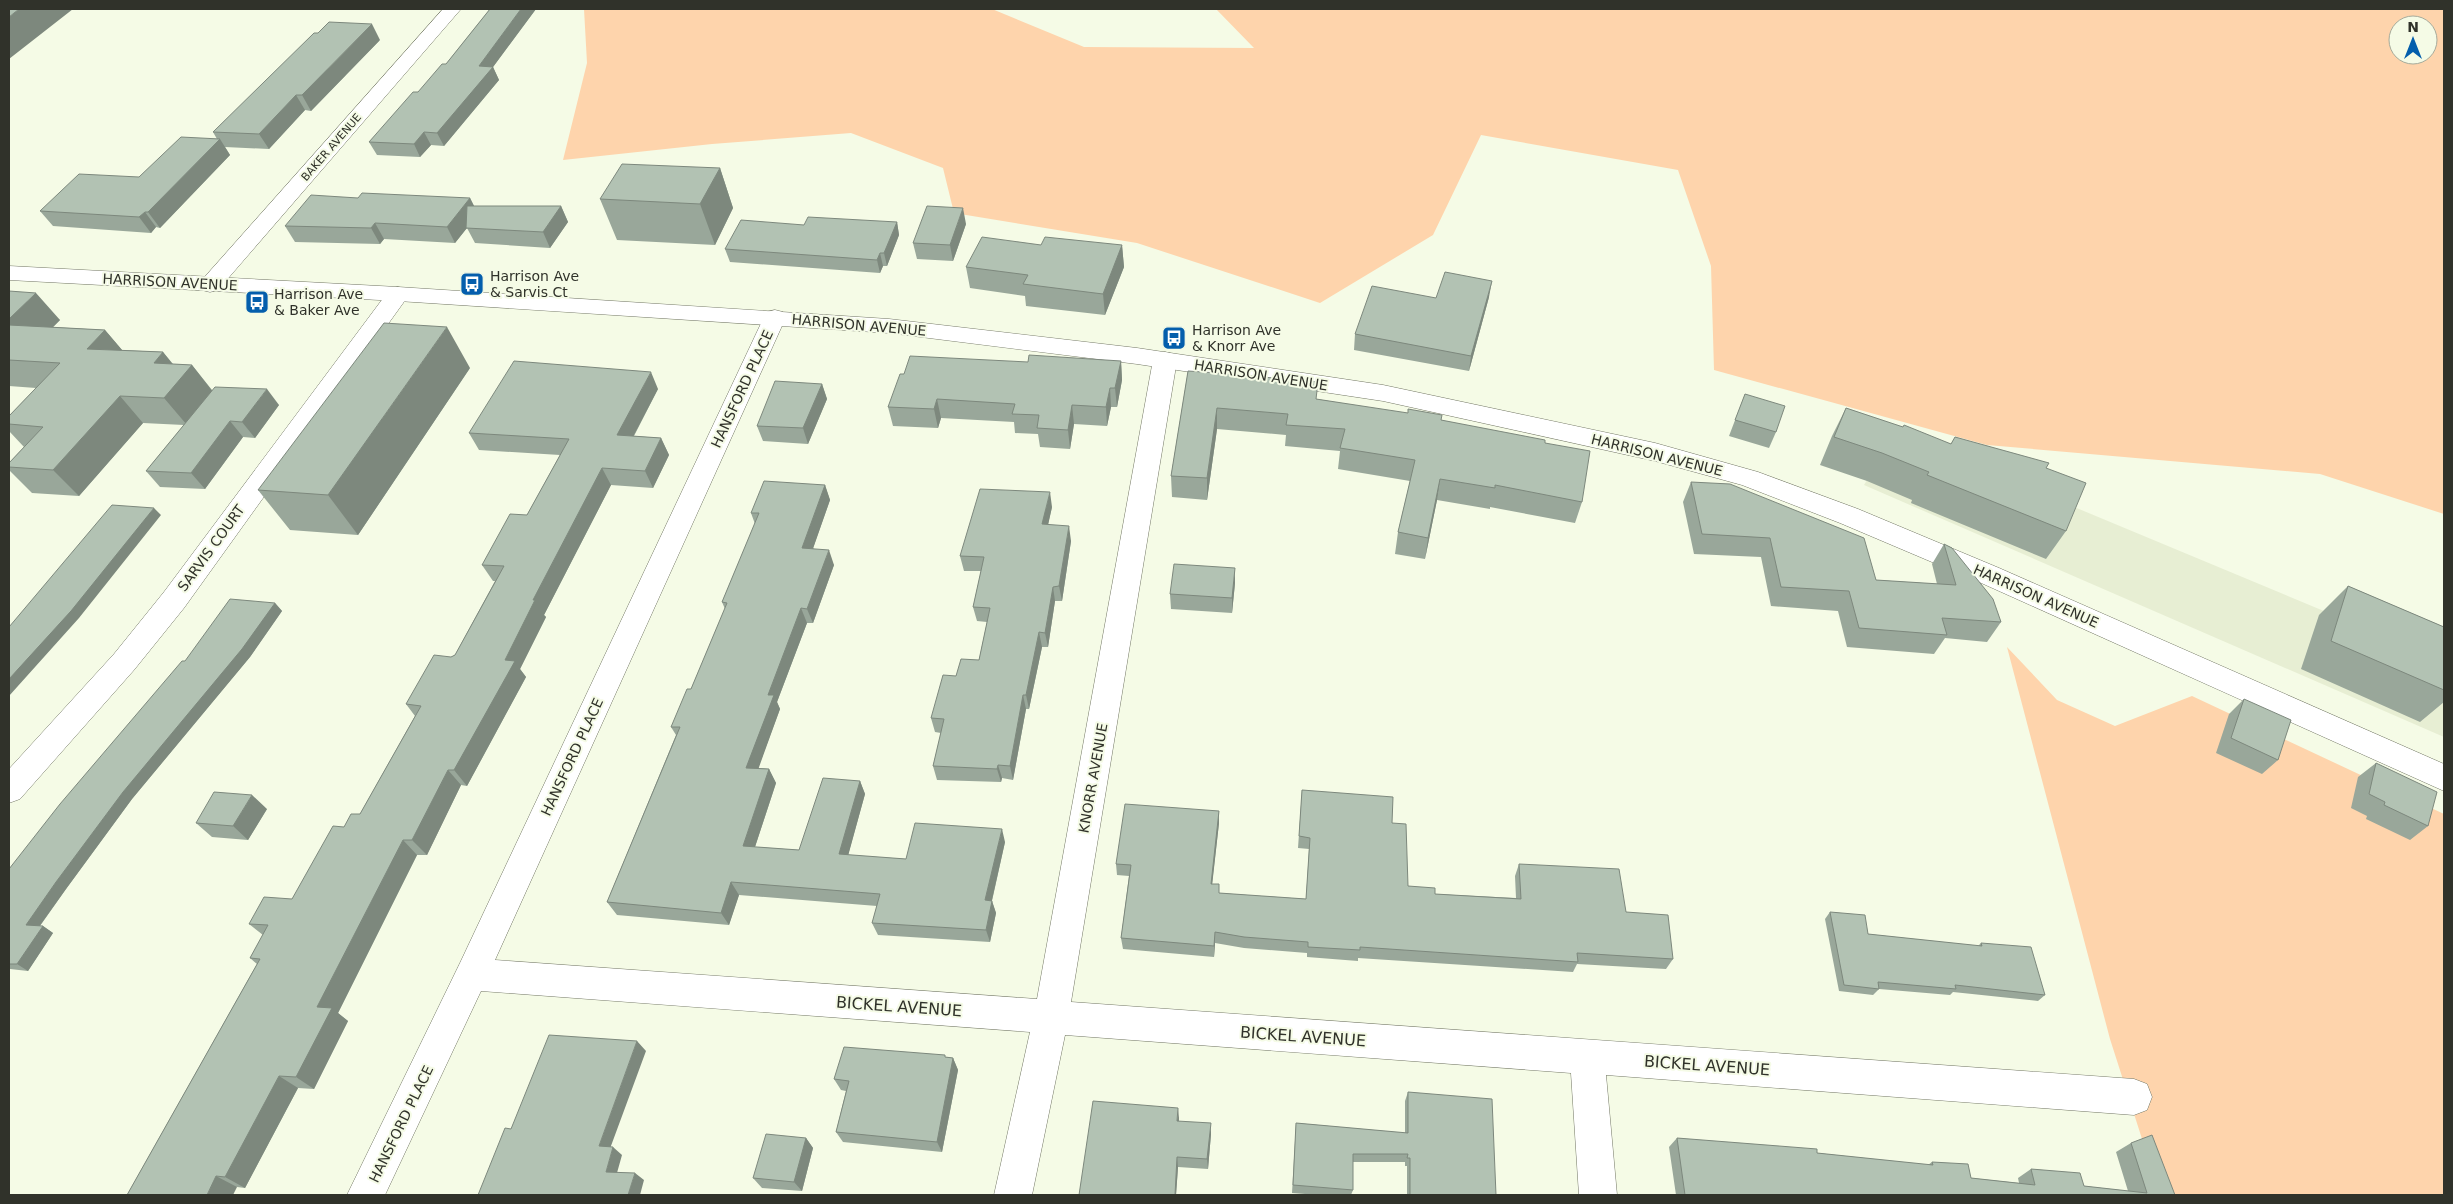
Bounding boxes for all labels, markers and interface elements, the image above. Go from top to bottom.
north arrow [2388,15,2438,65]
text: N [2407,19,2419,35]
street label: BAKER AVENUE [299,111,364,184]
place label: Harrison Ave & Sarvis Ct [490,268,579,300]
street label: HARRISON AVENUE [102,270,238,294]
bus stop icon: Harrison Ave & Sarvis Ct [459,271,485,297]
place label: Harrison Ave & Baker Ave [274,286,363,318]
bus stop icon: Harrison Ave & Baker Ave [244,289,270,315]
street label: HARRISON AVENUE [791,311,927,339]
place label: Harrison Ave & Knorr Ave [1192,322,1281,354]
bus stop icon: Harrison Ave & Knorr Ave [1161,325,1187,351]
street label: HANSFORD PLACE [708,328,776,450]
street label: HARRISON AVENUE [1193,357,1329,393]
street label: HARRISON AVENUE [1589,431,1725,479]
street label: SARVIS COURT [174,501,248,594]
street label: HARRISON AVENUE [1971,561,2101,631]
street label: HANSFORD PLACE [538,696,606,818]
street label: KNORR AVENUE [1075,722,1111,834]
street label: BICKEL AVENUE [835,993,963,1020]
street label: BICKEL AVENUE [1239,1023,1367,1050]
street label: BICKEL AVENUE [1643,1052,1771,1079]
street label: HANSFORD PLACE [366,1063,436,1185]

